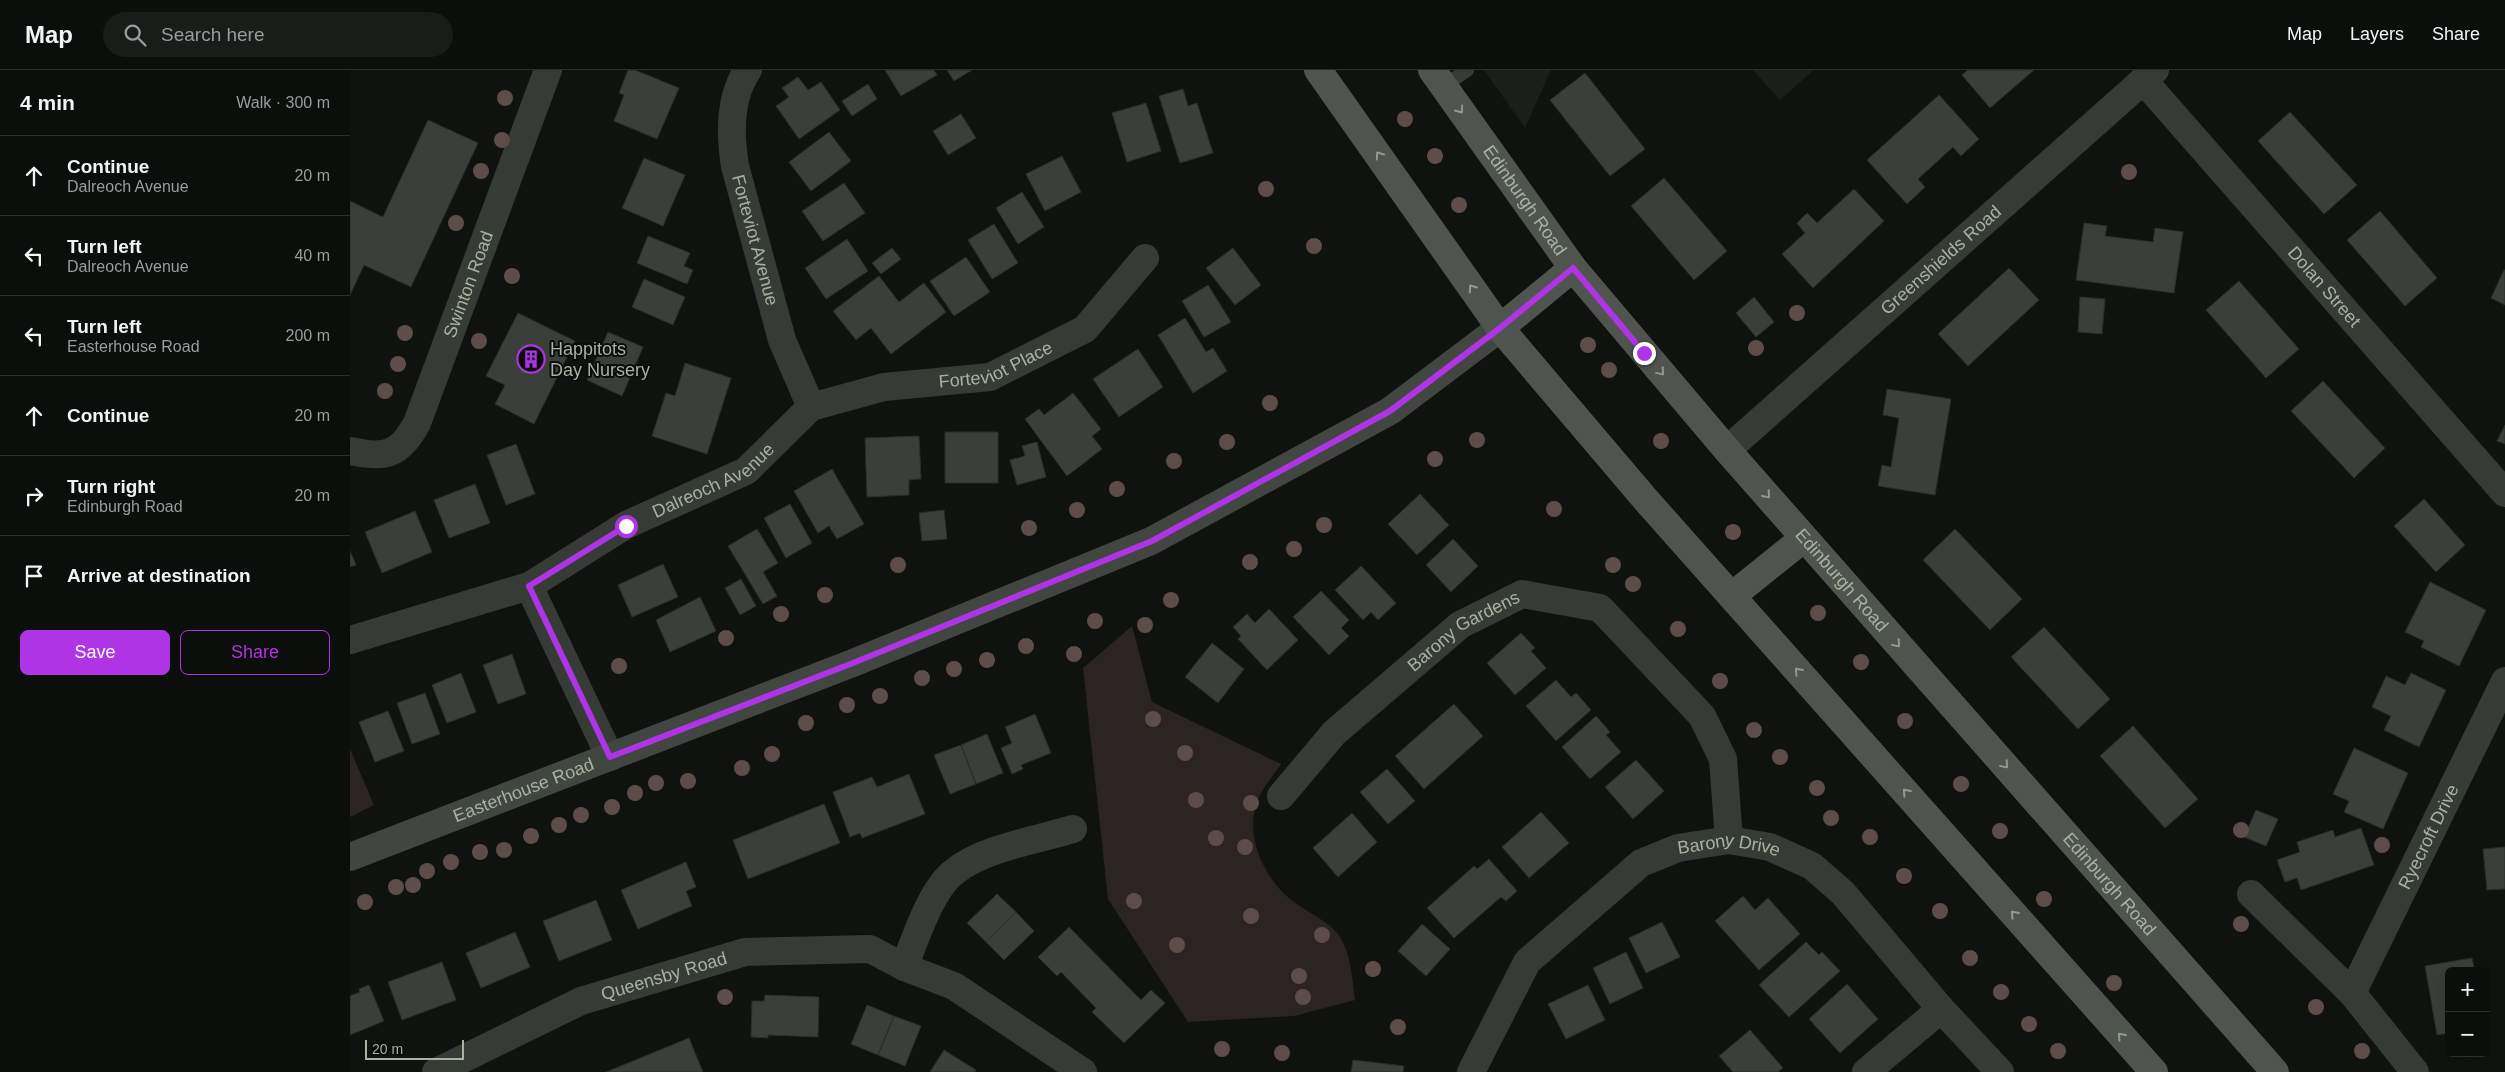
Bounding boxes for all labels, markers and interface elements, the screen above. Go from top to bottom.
search box [103,12,453,57]
text: Map [25,21,73,48]
icon: search [121,21,149,49]
text: Search here [161,24,265,45]
text: Map [2287,24,2322,44]
text: Layers [2350,24,2404,44]
text: Share [2432,24,2480,44]
text: 4 min [20,91,75,114]
text: Walk · 300 m [236,94,330,111]
one-way arrow [1454,104,1463,114]
street label: Edinburgh Road [1479,142,1571,259]
one-way arrow [1376,152,1385,161]
text: Continue [67,156,149,177]
icon: ahead [20,162,48,190]
text: 20 m [294,167,330,184]
street label: Forteviot Avenue [728,172,782,308]
text: Dalreoch Avenue [67,178,189,195]
street label: Greenshields Road [1877,201,2005,319]
street label: Swinton Road [440,228,497,340]
text: Turn left [67,236,142,257]
icon: left [20,242,48,270]
street label: Dolan Street [2284,243,2365,331]
text: 40 m [294,247,330,264]
text: Dalreoch Avenue [67,258,189,275]
one-way arrow [1469,284,1478,294]
text: Turn left [67,316,142,337]
icon: left [20,322,48,350]
text: 200 m [286,327,330,344]
street label: Forteviot Place [938,337,1056,392]
text: Easterhouse Road [67,338,200,355]
place label: Happitots Day Nursery [550,339,650,380]
route end [1633,342,1656,365]
building icon: Happitots Day Nursery [516,344,546,374]
one-way arrow [1655,367,1664,376]
icon: ahead [20,402,48,430]
text: Continue [67,405,149,426]
text: 20 m [294,407,330,424]
street label: Dalreoch Avenue [649,439,778,522]
text: Turn right [67,476,155,497]
icon: right [20,482,48,510]
text: 20 m [294,487,330,504]
one-way arrow [1761,490,1770,499]
text: Edinburgh Road [67,498,183,515]
route start [615,515,638,538]
street label: Edinburgh Road [1791,525,1892,636]
icon: arrive [20,562,48,590]
text: Arrive at destination [67,565,251,586]
street label: Barony Gardens [1403,587,1523,675]
button: Save [20,630,170,675]
button: Share [180,630,330,675]
one-way arrow [1891,638,1900,647]
one-way arrow [1795,667,1804,676]
street label: Easterhouse Road [450,754,597,826]
one-way arrow [1999,760,2008,769]
street label: Ryecroft Drive [2395,781,2463,892]
one-way arrow [1903,789,1912,798]
street label: Barony Drive [1676,829,1784,860]
street label: Edinburgh Road [2059,829,2160,940]
one-way arrow [2011,911,2019,920]
street label: Queensby Road [599,948,729,1004]
map controls [2445,967,2490,1057]
button: + [2445,967,2490,1012]
button: − [2445,1012,2490,1057]
one-way arrow [2118,1032,2127,1041]
scale bar [365,1037,464,1060]
text: 20 m [372,1041,403,1057]

